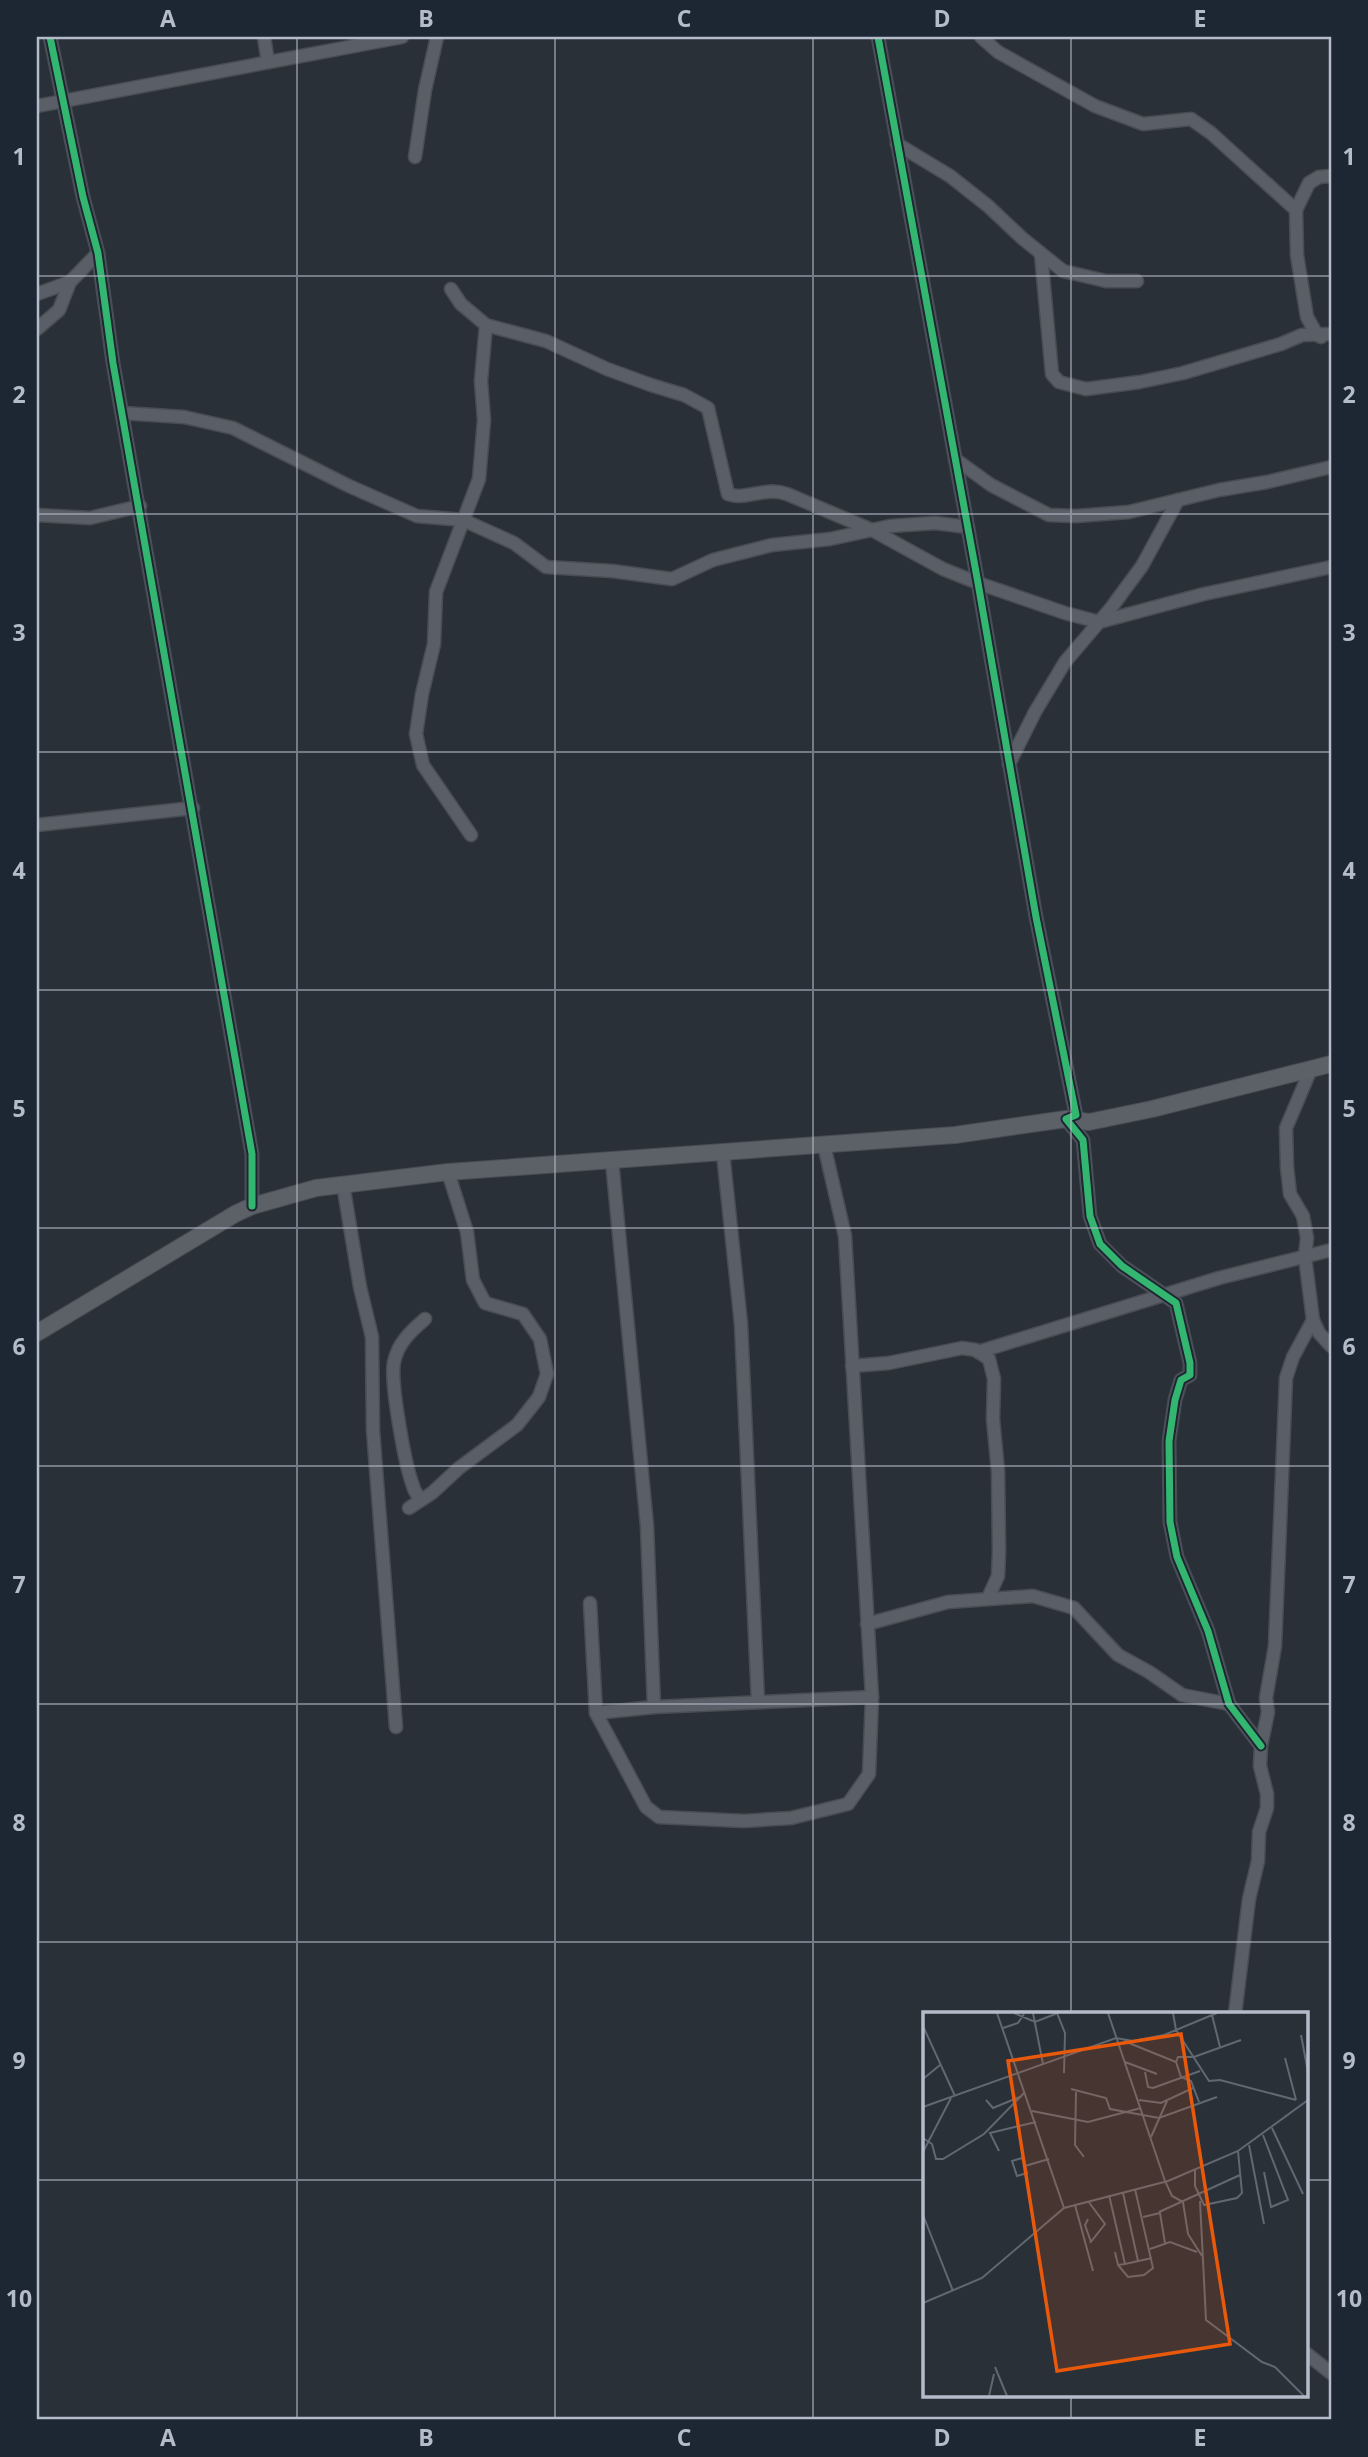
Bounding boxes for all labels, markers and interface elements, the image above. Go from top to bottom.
text: A [160,2,176,34]
text: B [418,2,434,34]
text: C [677,2,691,34]
text: D [933,2,951,34]
text: E [1194,2,1206,34]
text: 1 [12,140,26,172]
text: 1 [1342,140,1356,172]
text: 2 [12,378,26,410]
text: 2 [1342,378,1356,410]
text: 3 [12,616,26,648]
text: 3 [1342,616,1356,648]
text: 4 [12,854,26,886]
text: 4 [1342,854,1356,886]
text: 5 [12,1092,26,1124]
text: 5 [1342,1092,1356,1124]
text: 6 [12,1330,26,1362]
text: 6 [1342,1330,1356,1362]
text: 7 [12,1568,26,1600]
text: 7 [1342,1568,1356,1600]
text: 8 [12,1806,26,1838]
text: 8 [1342,1806,1356,1838]
inset map [923,2012,1308,2398]
text: 9 [12,2044,26,2076]
text: 9 [1342,2044,1356,2076]
text: 10 [6,2282,32,2314]
text: 10 [1336,2282,1362,2314]
text: A [160,2421,176,2453]
text: B [418,2421,434,2453]
text: C [677,2421,691,2453]
text: D [933,2421,951,2453]
text: E [1194,2421,1206,2453]

